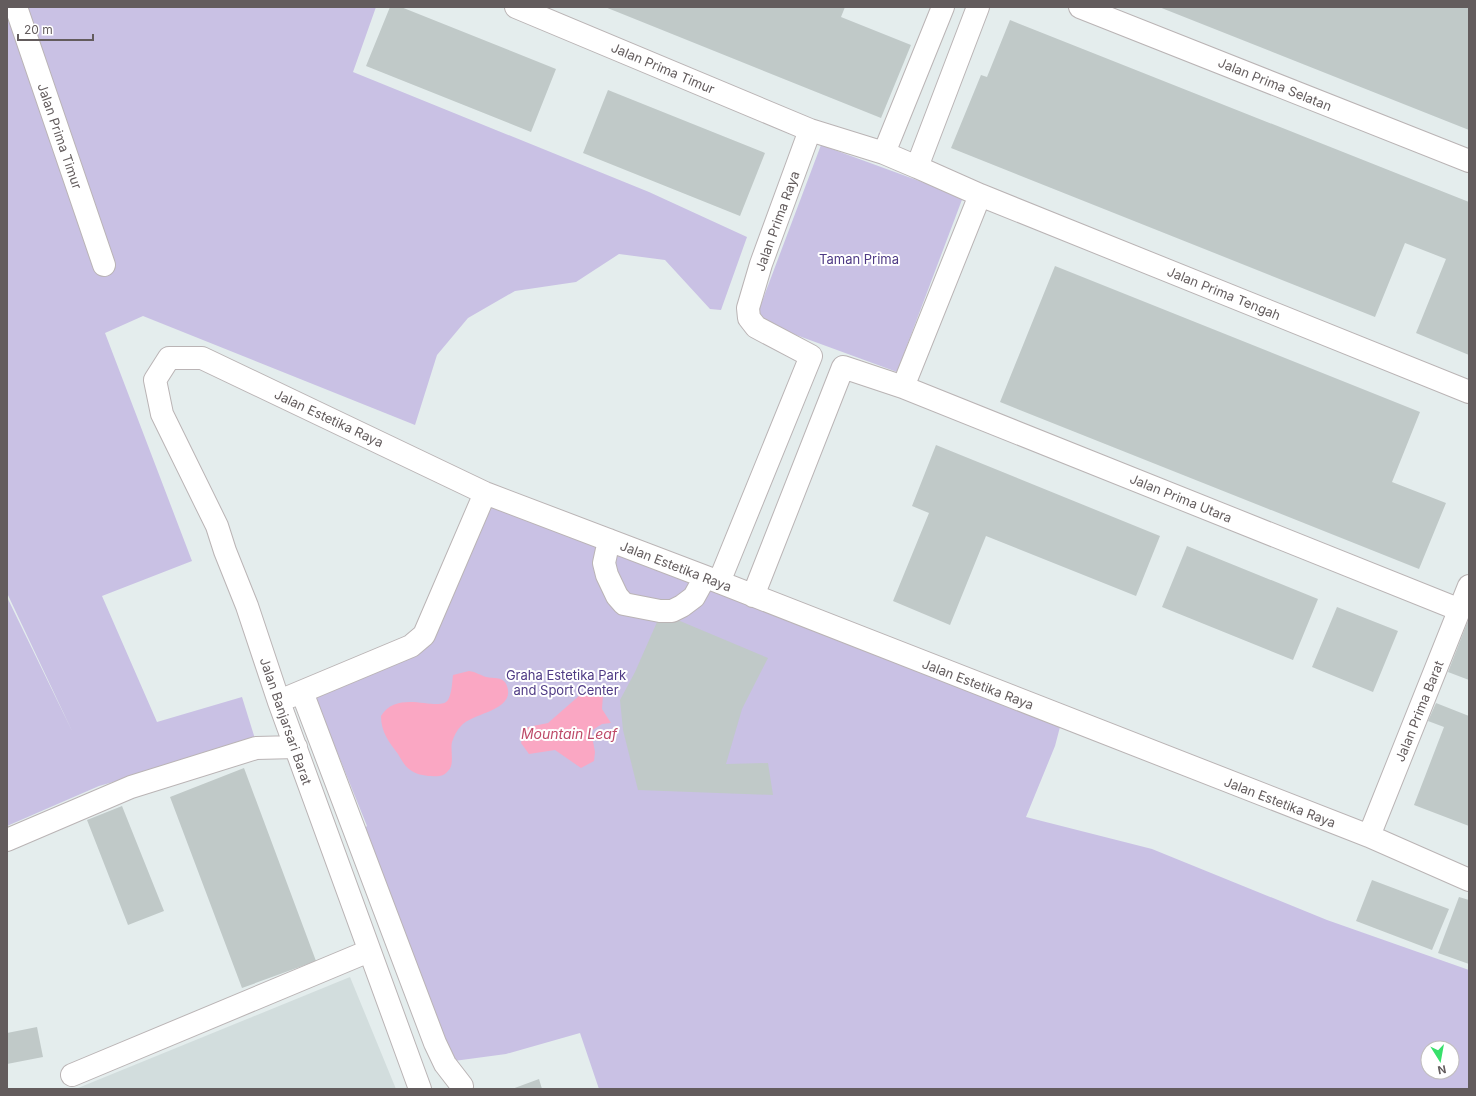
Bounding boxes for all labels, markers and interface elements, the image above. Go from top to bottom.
scale bar [18,16,93,42]
text: 20 m [24,22,53,37]
street label: Jalan Prima Timur [609,39,717,97]
street label: Jalan Prima Selatan [1216,54,1334,114]
street label: Jalan Prima Timur [34,81,86,191]
street label: Jalan Prima Raya [751,169,803,273]
park label: Taman Prima [819,251,899,267]
street label: Jalan Prima Tengah [1165,263,1283,323]
street label: Jalan Estetika Raya [272,386,386,450]
street label: Jalan Prima Utara [1128,470,1234,526]
street label: Jalan Estetika Raya [618,537,734,595]
street label: Jalan Banjarsari Barat [257,655,315,787]
street label: Jalan Estetika Raya [920,655,1036,713]
street label: Jalan Prima Barat [1391,658,1447,764]
park label: Graha Estetika Park and Sport Center [506,667,626,698]
water label: Mountain Leaf [521,725,619,742]
street label: Jalan Estetika Raya [1222,773,1338,831]
north arrow [1420,1040,1460,1080]
text: N [1436,1062,1447,1077]

